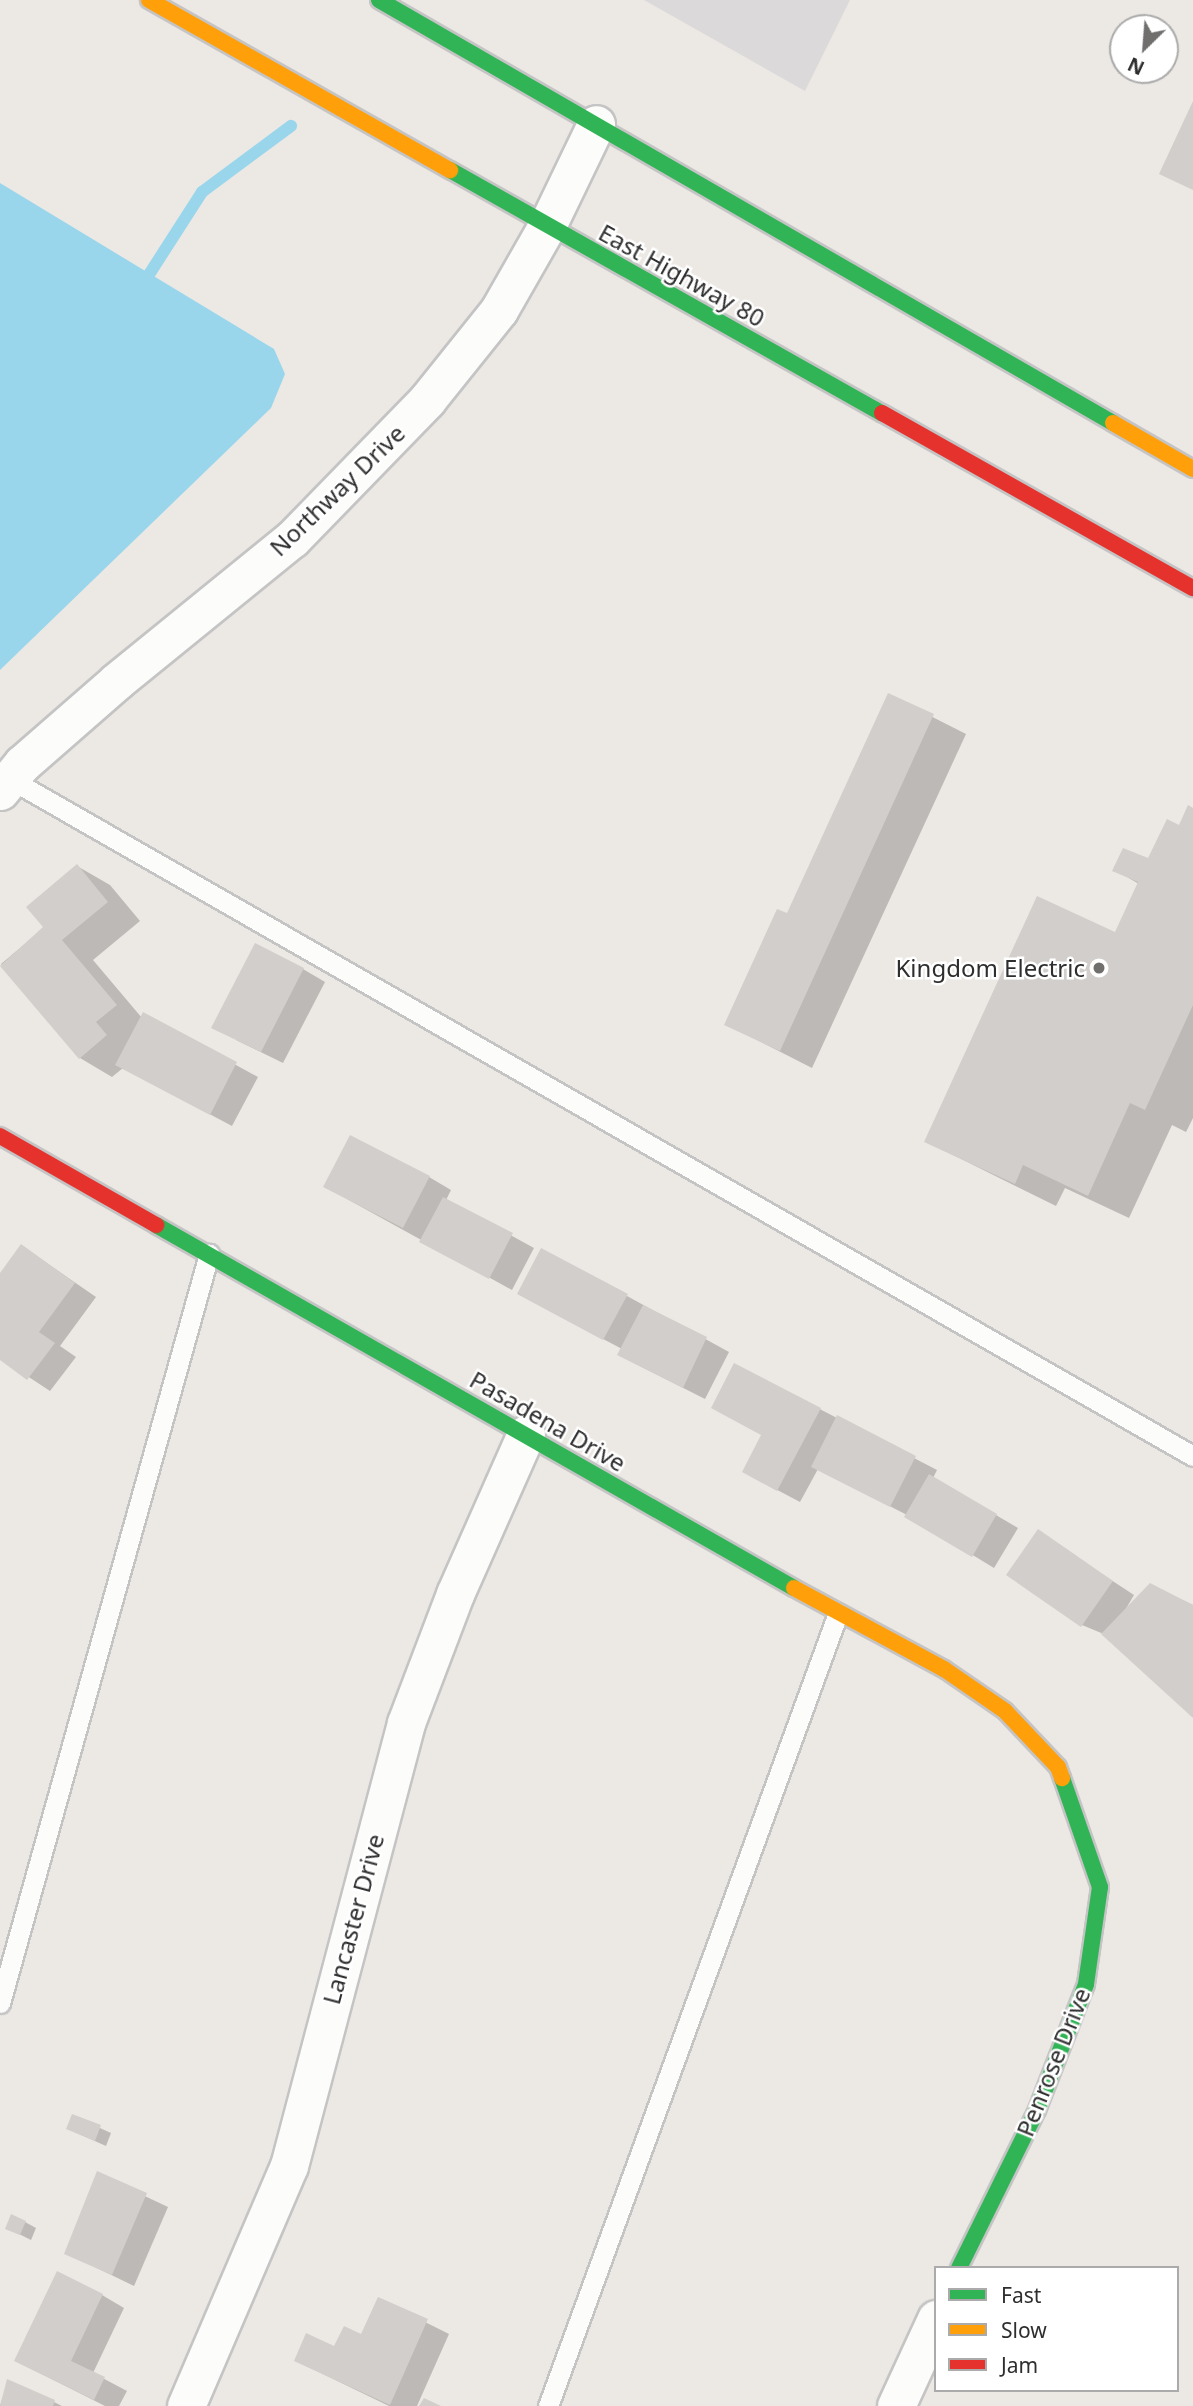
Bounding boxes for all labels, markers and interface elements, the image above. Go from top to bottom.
north arrow [1109,14,1179,84]
text: N [1123,51,1148,81]
street label: East Highway 80 [594,218,770,332]
street label: Northway Drive [264,418,410,562]
place label: Kingdom Electric [896,954,1085,982]
marker: Kingdom Electric [1091,960,1107,976]
street label: Pasadena Drive [465,1365,631,1477]
street label: Lancaster Drive [316,1831,390,2007]
street label: Penrose Drive [1010,1984,1096,2140]
legend [934,2266,1179,2392]
text: Fast [1001,2281,1041,2309]
text: Slow [1001,2316,1047,2344]
text: Jam [1001,2351,1038,2379]

